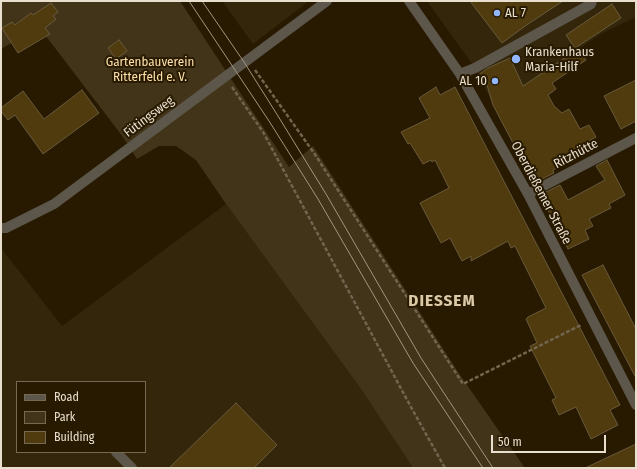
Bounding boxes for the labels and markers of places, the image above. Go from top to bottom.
place label: AL 7 [505,5,526,21]
marker: AL 7 [492,8,502,18]
place label: Krankenhaus Maria-Hilf [525,44,594,75]
marker: Krankenhaus Maria-Hilf [510,53,522,65]
place label: AL 10 [460,73,487,89]
marker: AL 10 [490,76,500,86]

